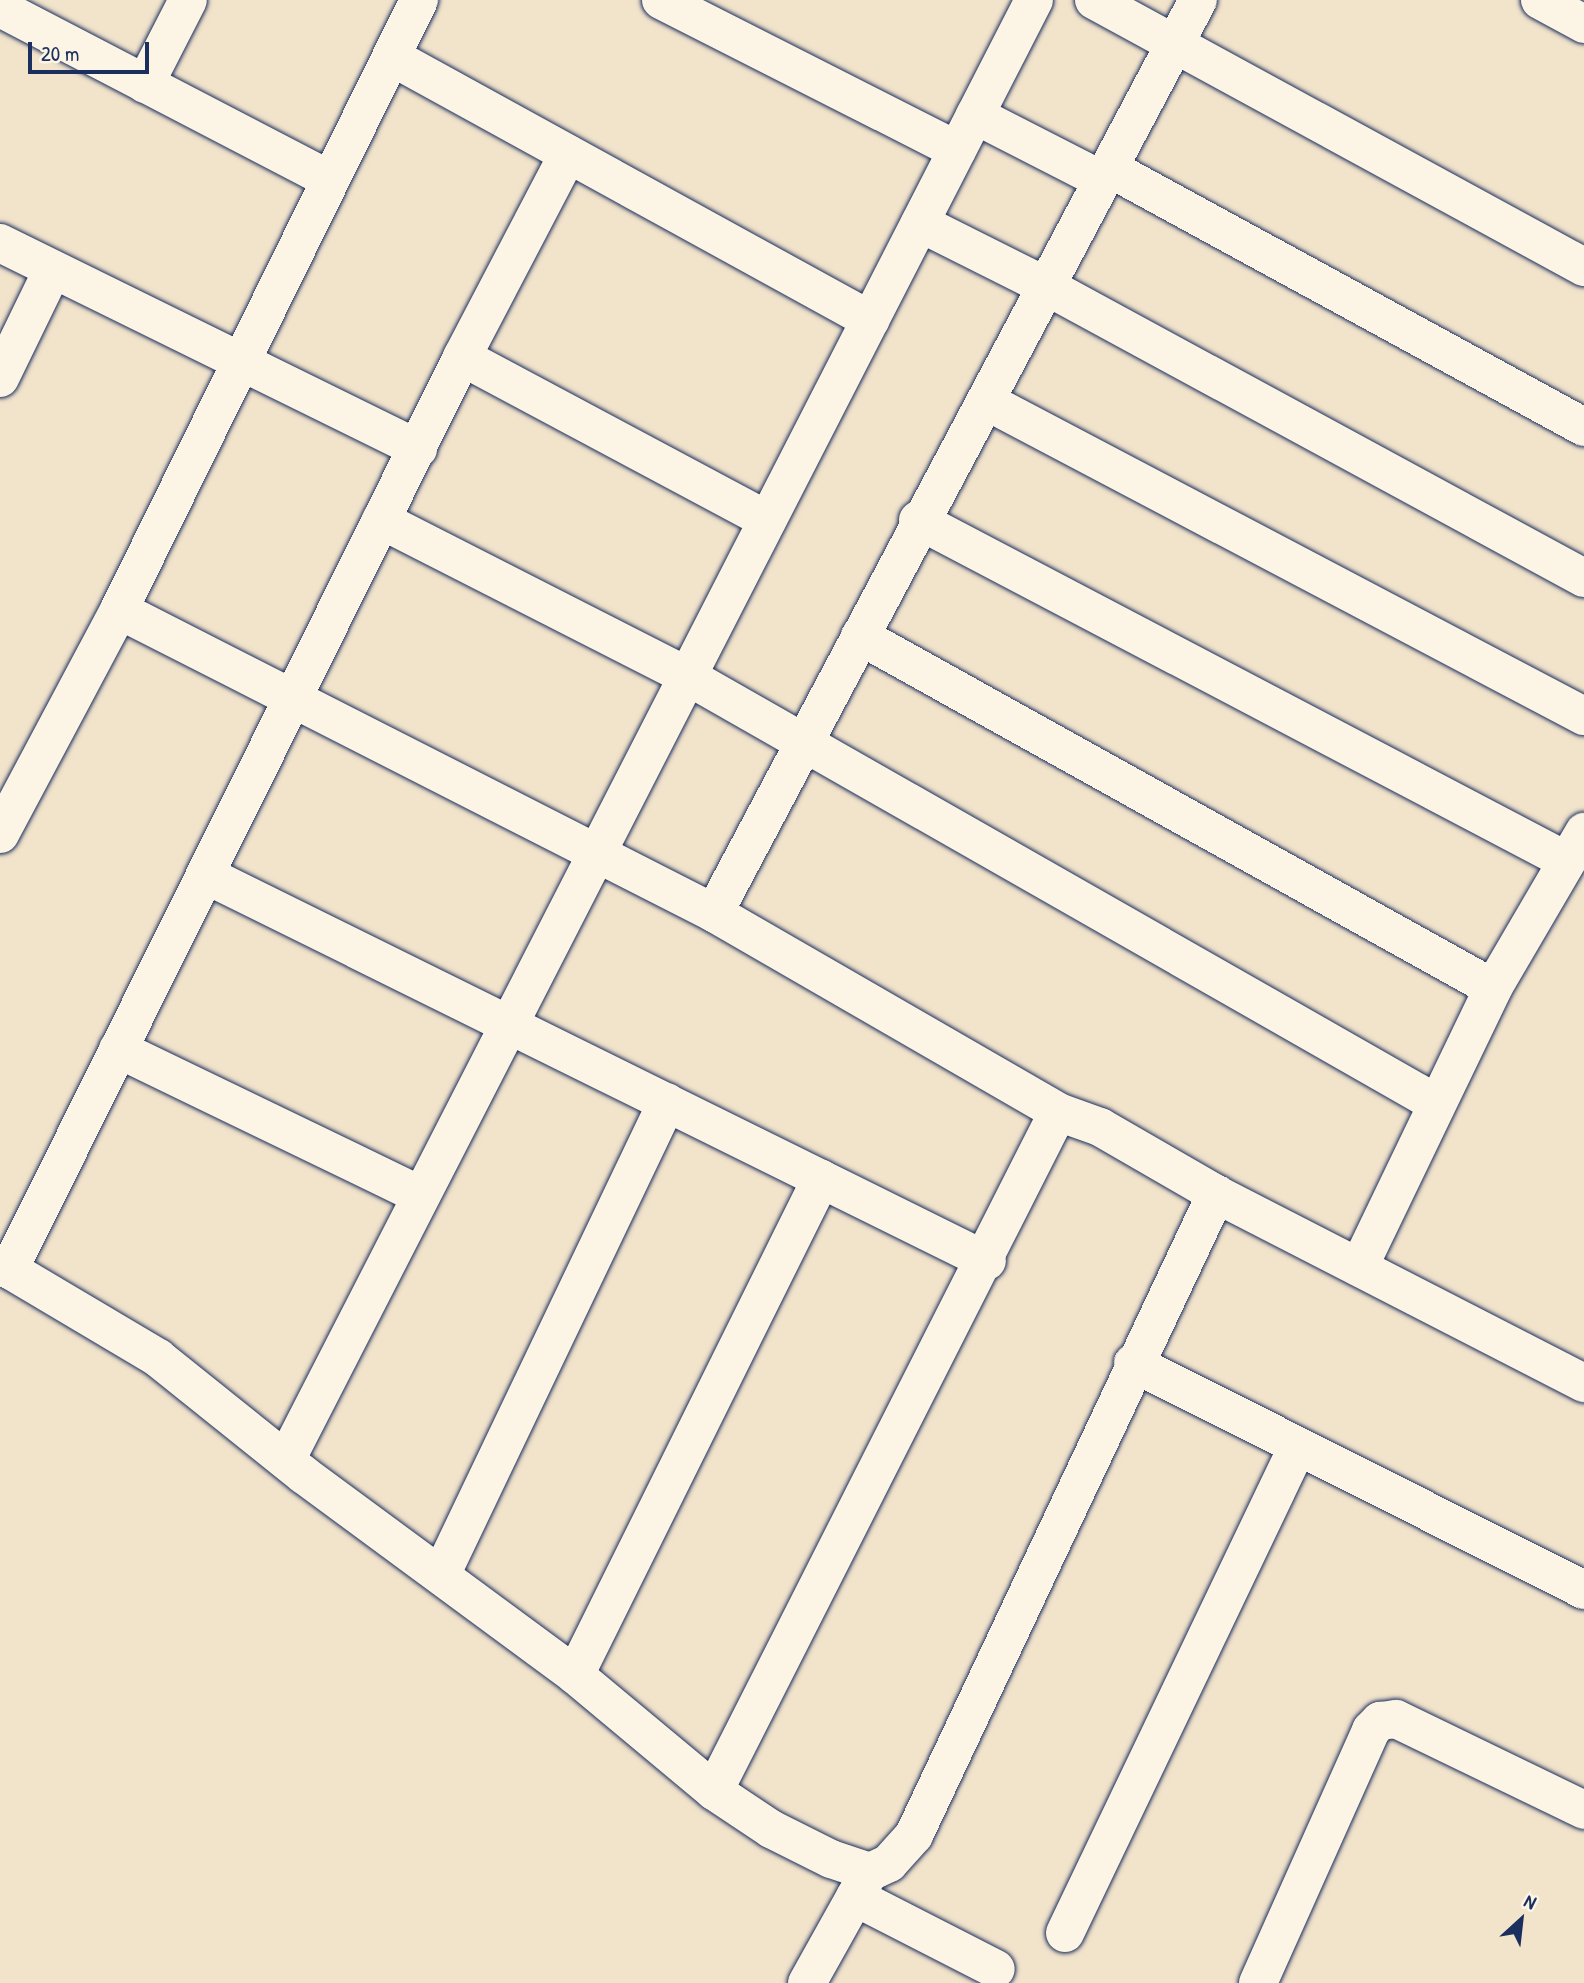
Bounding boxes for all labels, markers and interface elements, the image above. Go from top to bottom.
scale bar [32,28,152,72]
text: 20 m [41,39,79,68]
north arrow [1486,1885,1556,1955]
text: N [1520,1887,1541,1915]

